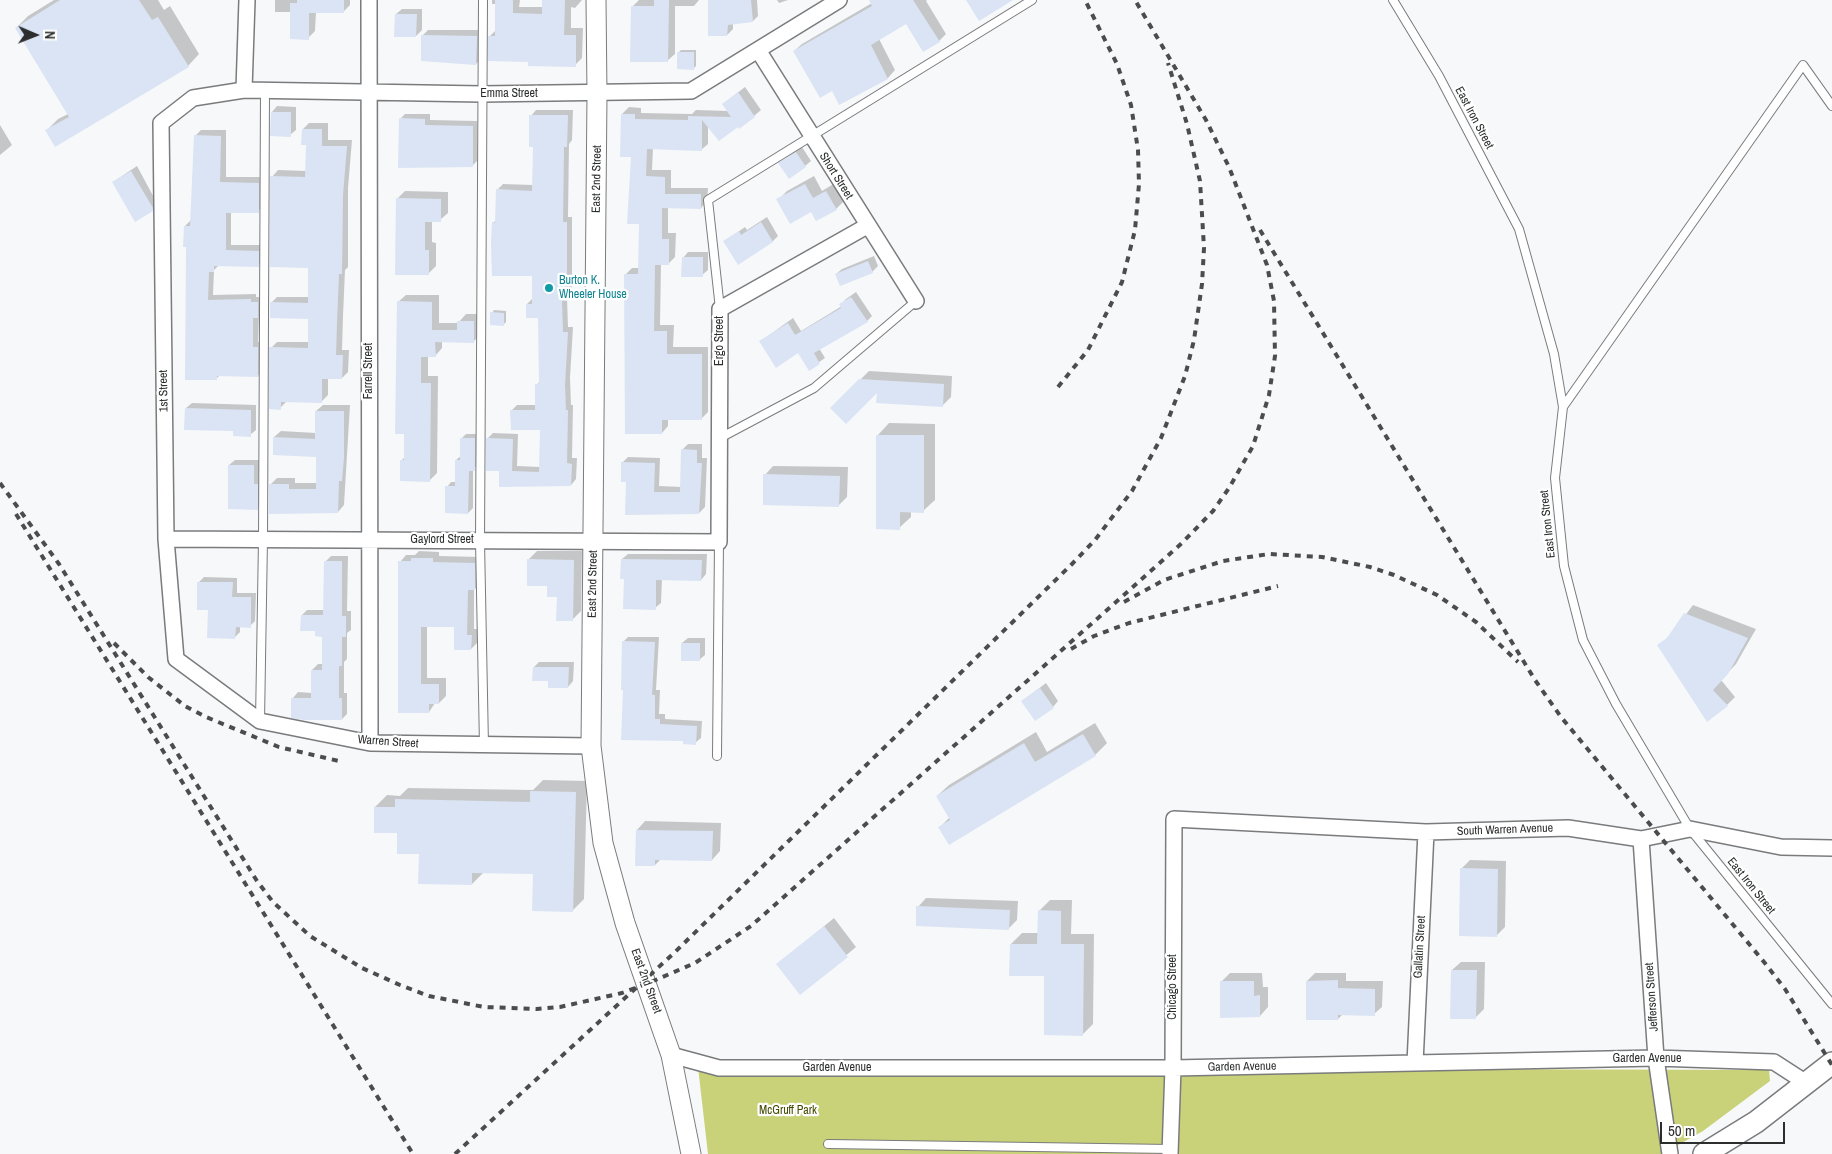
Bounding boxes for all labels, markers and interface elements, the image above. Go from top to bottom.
north arrow [10,10,60,60]
text: N [41,31,59,40]
street label: East Iron Street [1452,84,1496,152]
street label: Emma Street [480,87,538,101]
street label: East 2nd Street [589,145,605,213]
street label: Short Street [816,150,856,202]
place label: Burton K. Wheeler House [559,274,627,302]
marker: Burton K. Wheeler House [543,282,555,294]
street label: Ergo Street [713,316,727,366]
street label: Farrell Street [362,343,376,399]
street label: 1st Street [156,370,172,412]
street label: East Iron Street [1537,489,1559,559]
street label: Gaylord Street [410,533,474,547]
street label: East 2nd Street [585,550,601,618]
street label: Warren Street [357,733,419,751]
street label: South Warren Avenue [1457,821,1553,839]
street label: East Iron Street [1724,855,1778,917]
street label: Gallatin Street [1411,915,1429,979]
street label: East 2nd Street [628,947,664,1015]
street label: Chicago Street [1166,954,1180,1020]
street label: Jefferson Street [1642,962,1662,1032]
street label: Garden Avenue [1613,1052,1681,1066]
street label: Garden Avenue [1207,1059,1277,1075]
street label: Garden Avenue [803,1061,871,1075]
park label: McGruff Park [759,1104,817,1118]
scale bar [1662,1112,1787,1144]
text: 50 m [1668,1120,1695,1141]

